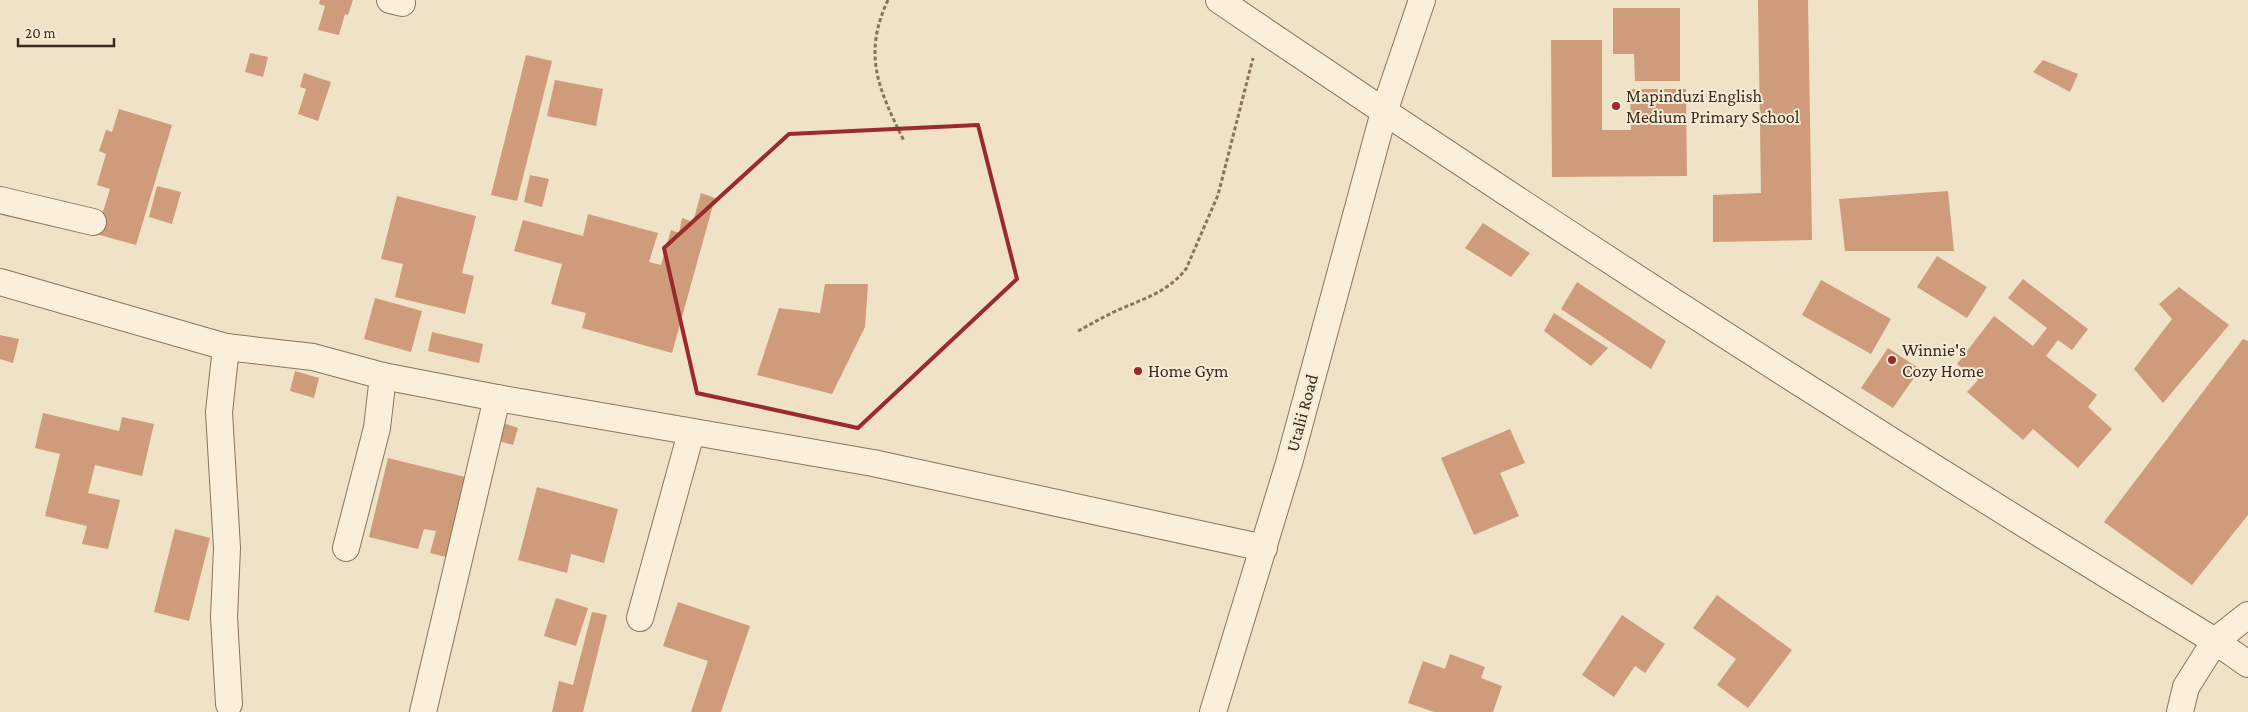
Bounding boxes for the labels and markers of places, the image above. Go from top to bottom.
place label: Mapinduzi English Medium Primary School [1626,86,1800,127]
marker: Mapinduzi English Medium Primary School [1610,100,1622,112]
place label: Winnie's Cozy Home [1902,340,1984,381]
marker: Winnie's Cozy Home [1886,354,1898,366]
place label: Home Gym [1148,361,1229,381]
marker: Home Gym [1132,365,1144,377]

